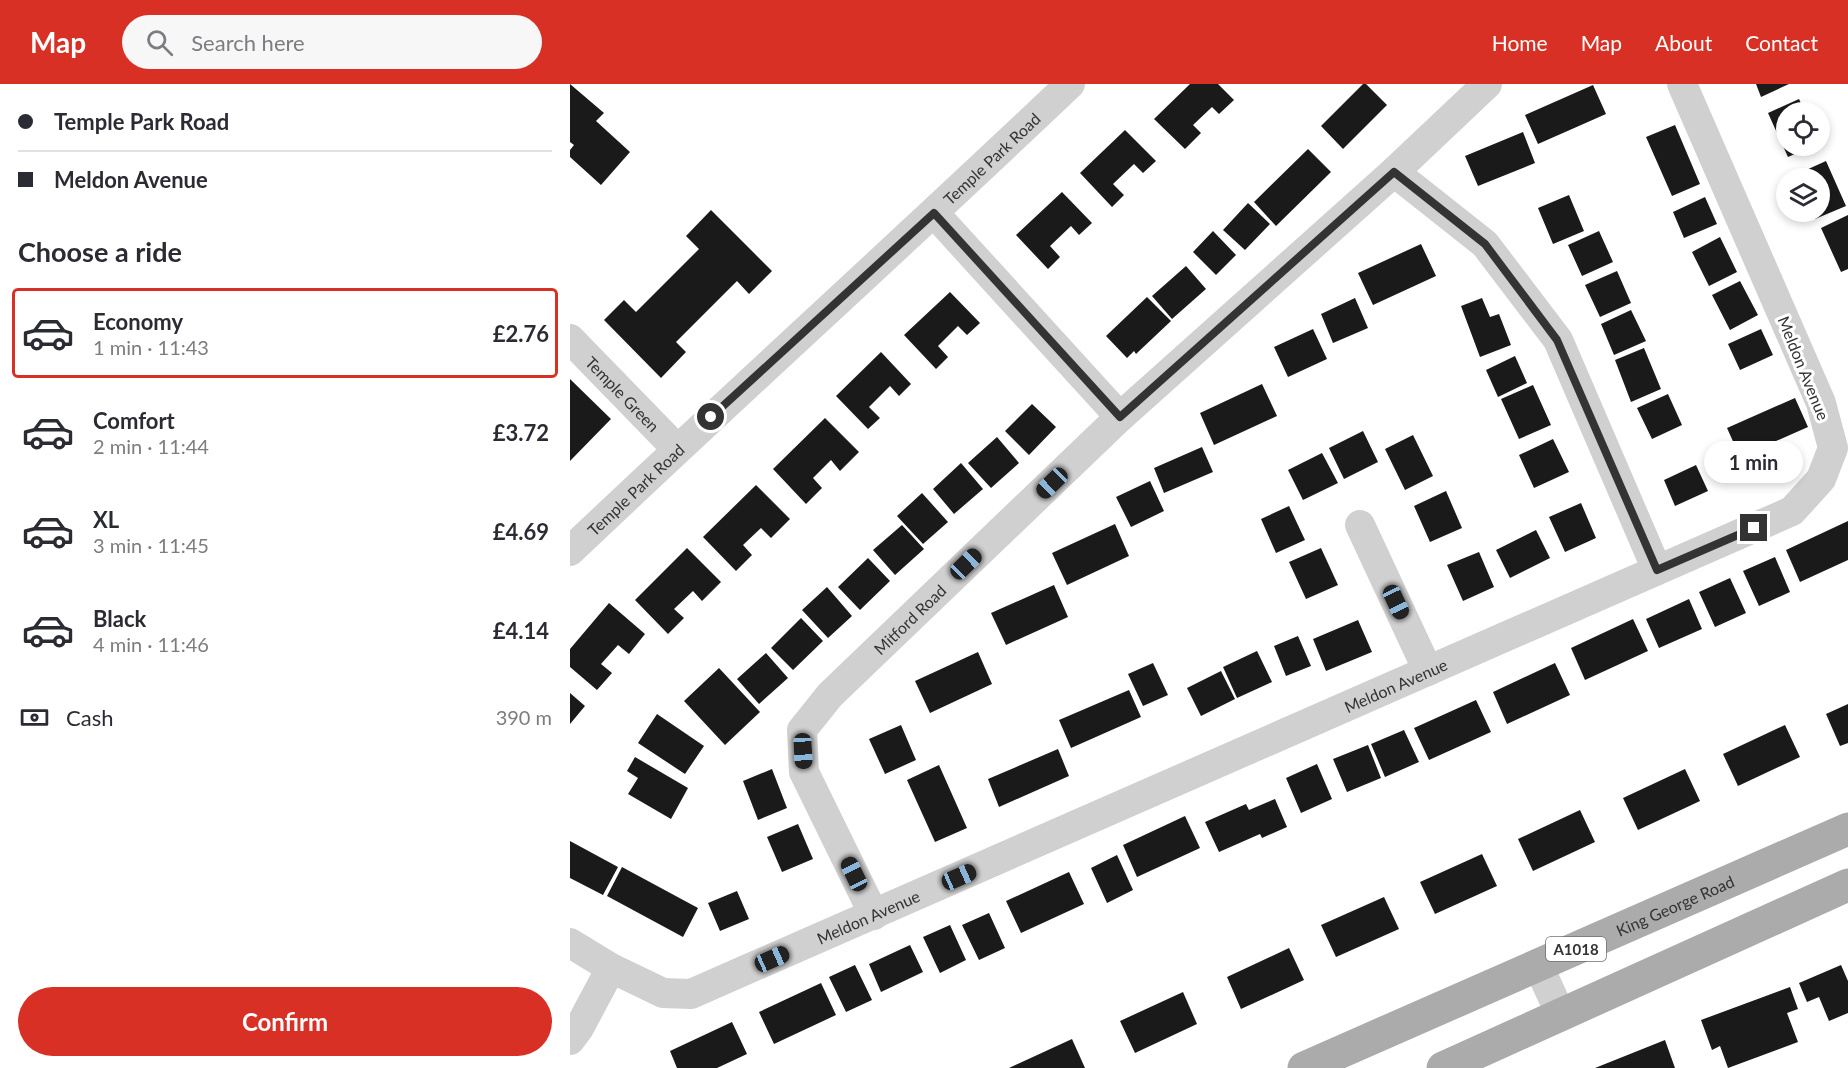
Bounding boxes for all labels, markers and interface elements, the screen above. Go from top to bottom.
search box [122,15,542,69]
text: Map [30,25,86,59]
icon: search [143,26,176,59]
text: Search here [191,29,305,56]
text: Home [1492,30,1548,55]
text: Map [1581,30,1622,55]
text: About [1655,30,1712,55]
text: Contact [1745,30,1818,55]
map controls [1776,102,1830,222]
button: locate [1776,102,1830,156]
text: Temple Park Road [54,108,229,135]
street label: Temple Park Road [939,108,1044,208]
text: Meldon Avenue [54,166,208,193]
button: layers [1776,168,1830,222]
text: Choose a ride [18,235,182,268]
icon: car [21,306,75,360]
text: Economy [93,308,183,335]
street label: Meldon Avenue [1775,313,1833,423]
text: £2.76 [493,320,549,347]
text: 1 min · 11:43 [93,335,209,359]
street label: Temple Green [582,352,664,435]
route start [697,403,724,430]
icon: car [21,405,75,459]
text: Comfort [93,407,175,434]
text: £3.72 [493,419,549,446]
text: 2 min · 11:44 [93,434,209,458]
street label: Temple Park Road [583,439,688,539]
callout: 1 min [1704,441,1804,483]
text: 1 min [1729,450,1778,474]
car [1033,464,1071,502]
icon: car [21,504,75,558]
text: XL [93,506,119,533]
route end [1740,514,1767,541]
text: £4.69 [493,518,549,545]
text: 3 min · 11:45 [93,533,209,557]
car [947,545,985,583]
street label: Mitford Road [869,580,949,658]
car [1380,582,1412,622]
icon: car [21,603,75,657]
text: Black [93,605,146,632]
text: £4.14 [493,617,549,644]
text: 4 min · 11:46 [93,632,209,656]
street label: Meldon Avenue [1341,654,1450,716]
icon: cash [18,701,51,734]
text: Cash [66,704,113,731]
text: 390 m [496,705,552,729]
car [793,733,813,769]
car [838,854,870,894]
car [939,861,979,893]
street label: King George Road [1613,871,1737,939]
street label: Meldon Avenue [814,885,922,947]
road number: A1018 [1546,937,1606,961]
car [752,943,792,975]
button: Confirm [18,987,552,1056]

